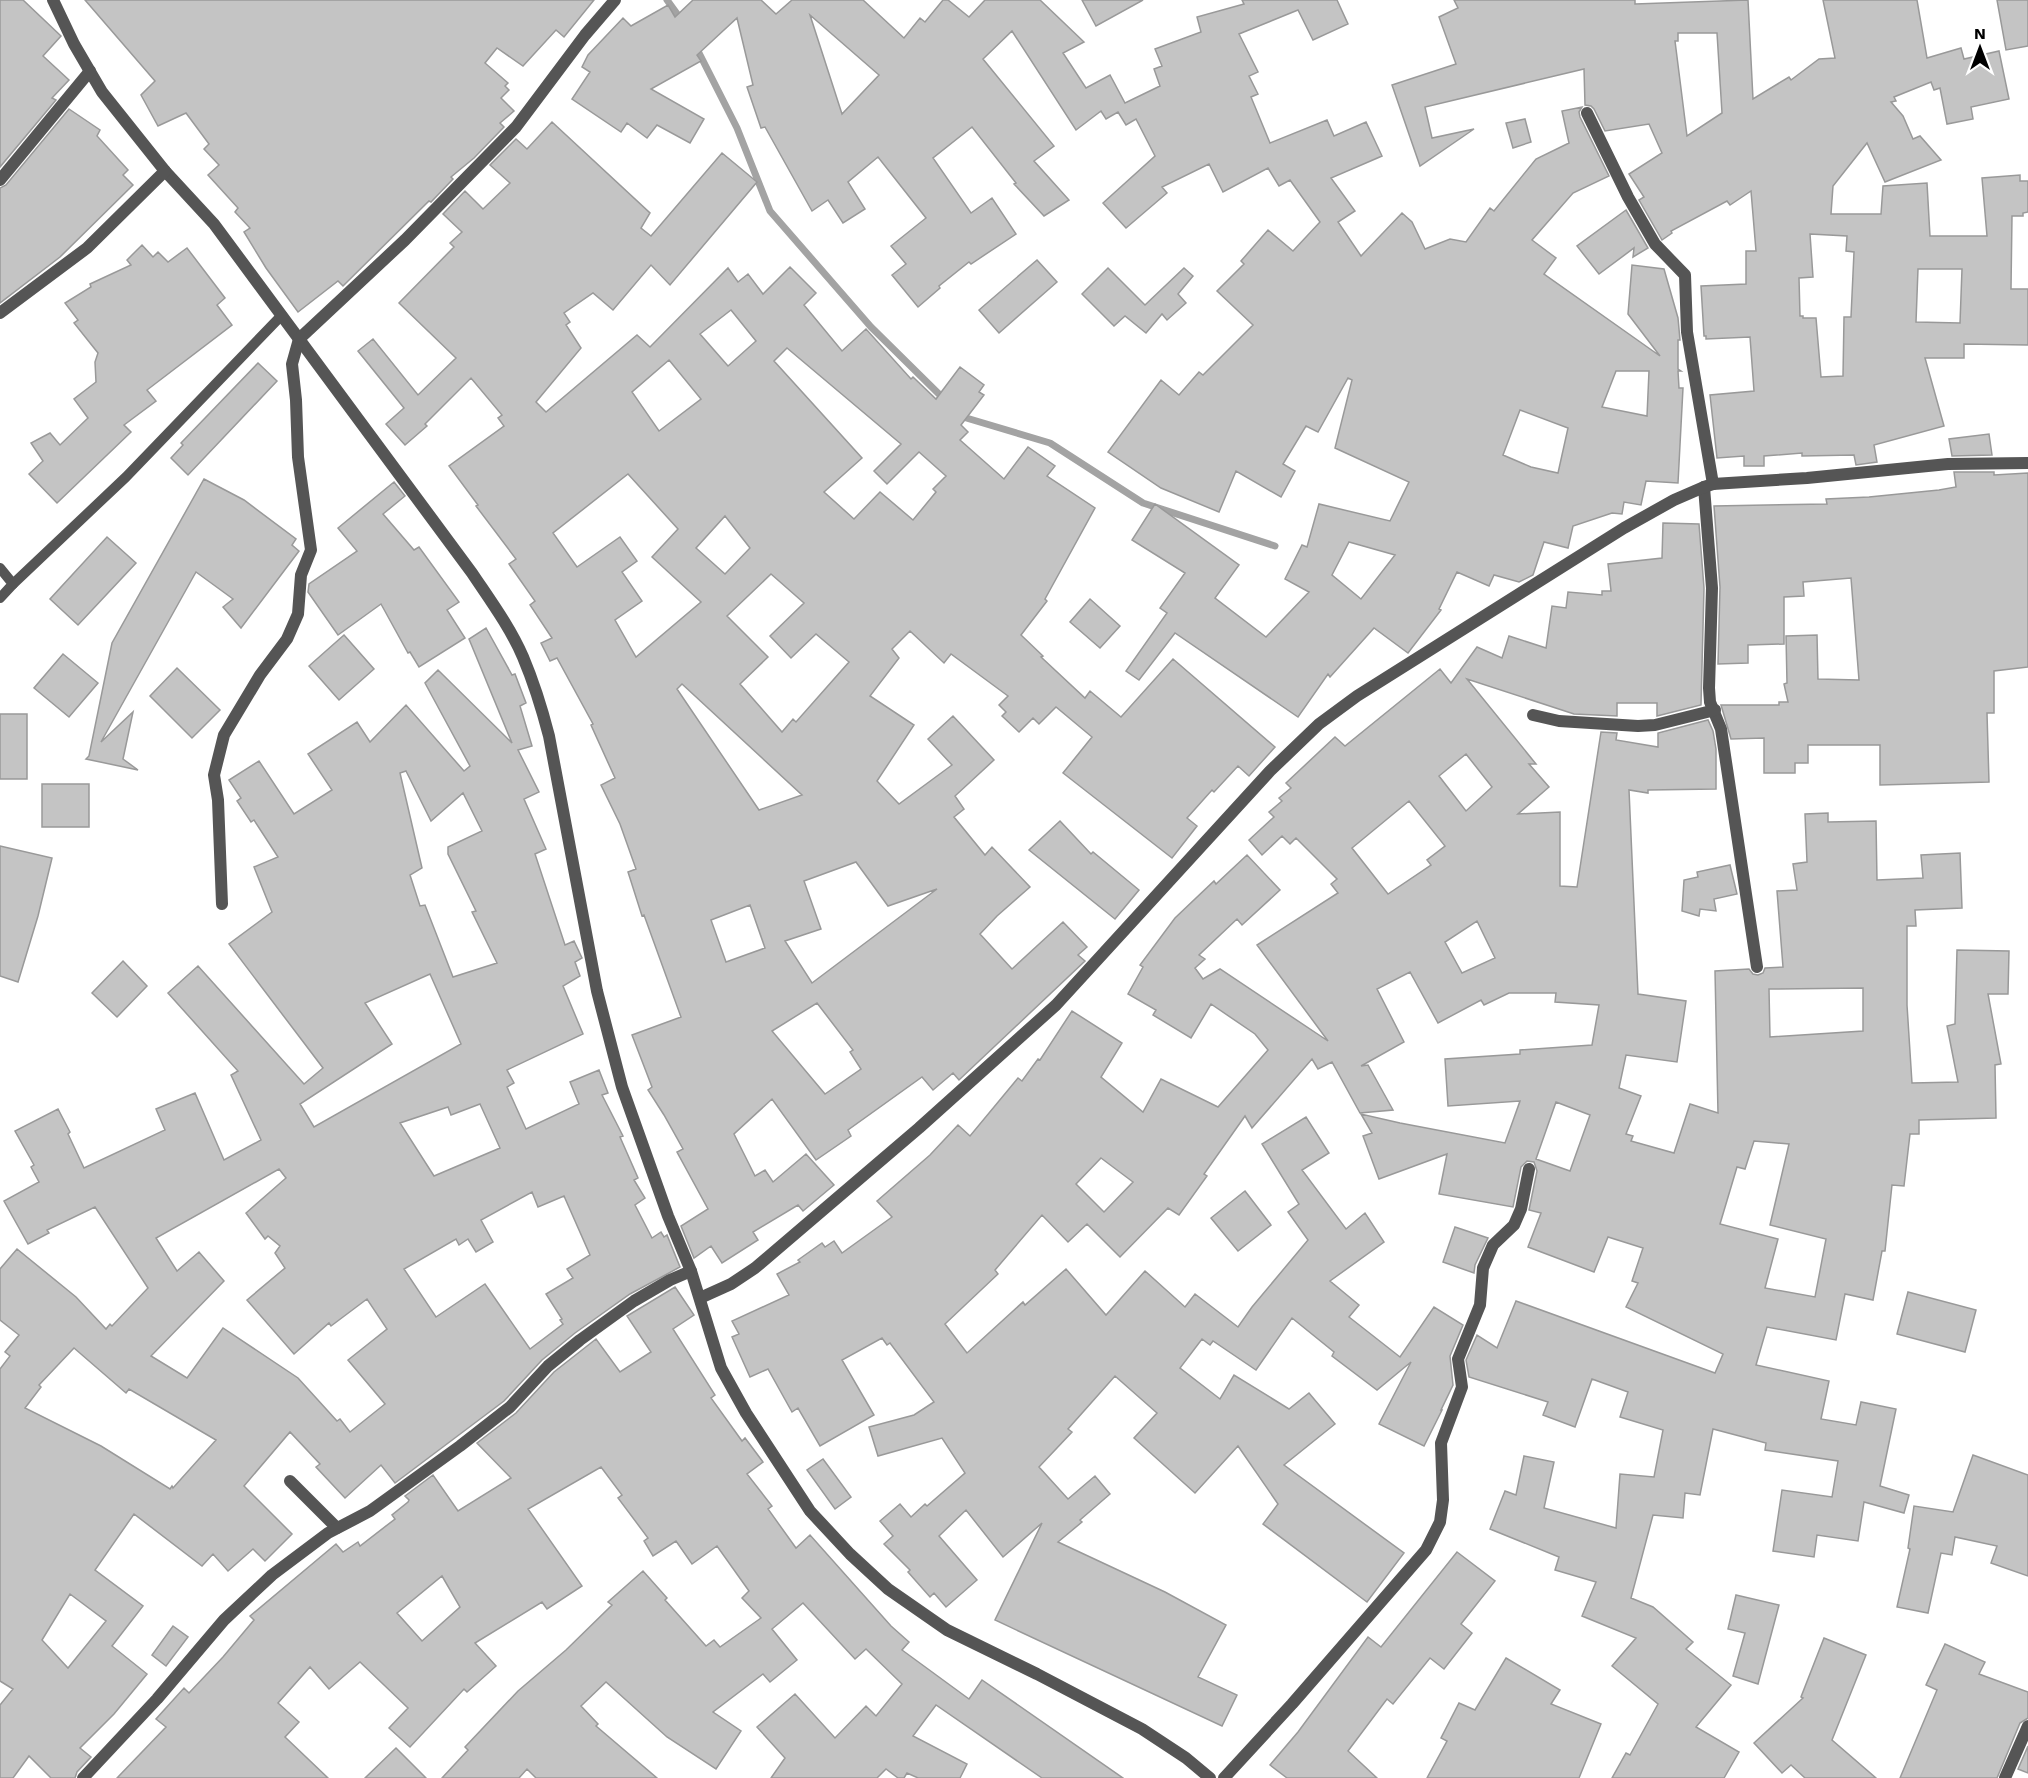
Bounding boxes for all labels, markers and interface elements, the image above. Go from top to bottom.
north arrow [1950,18,2010,78]
text: N [1974,24,1986,43]

